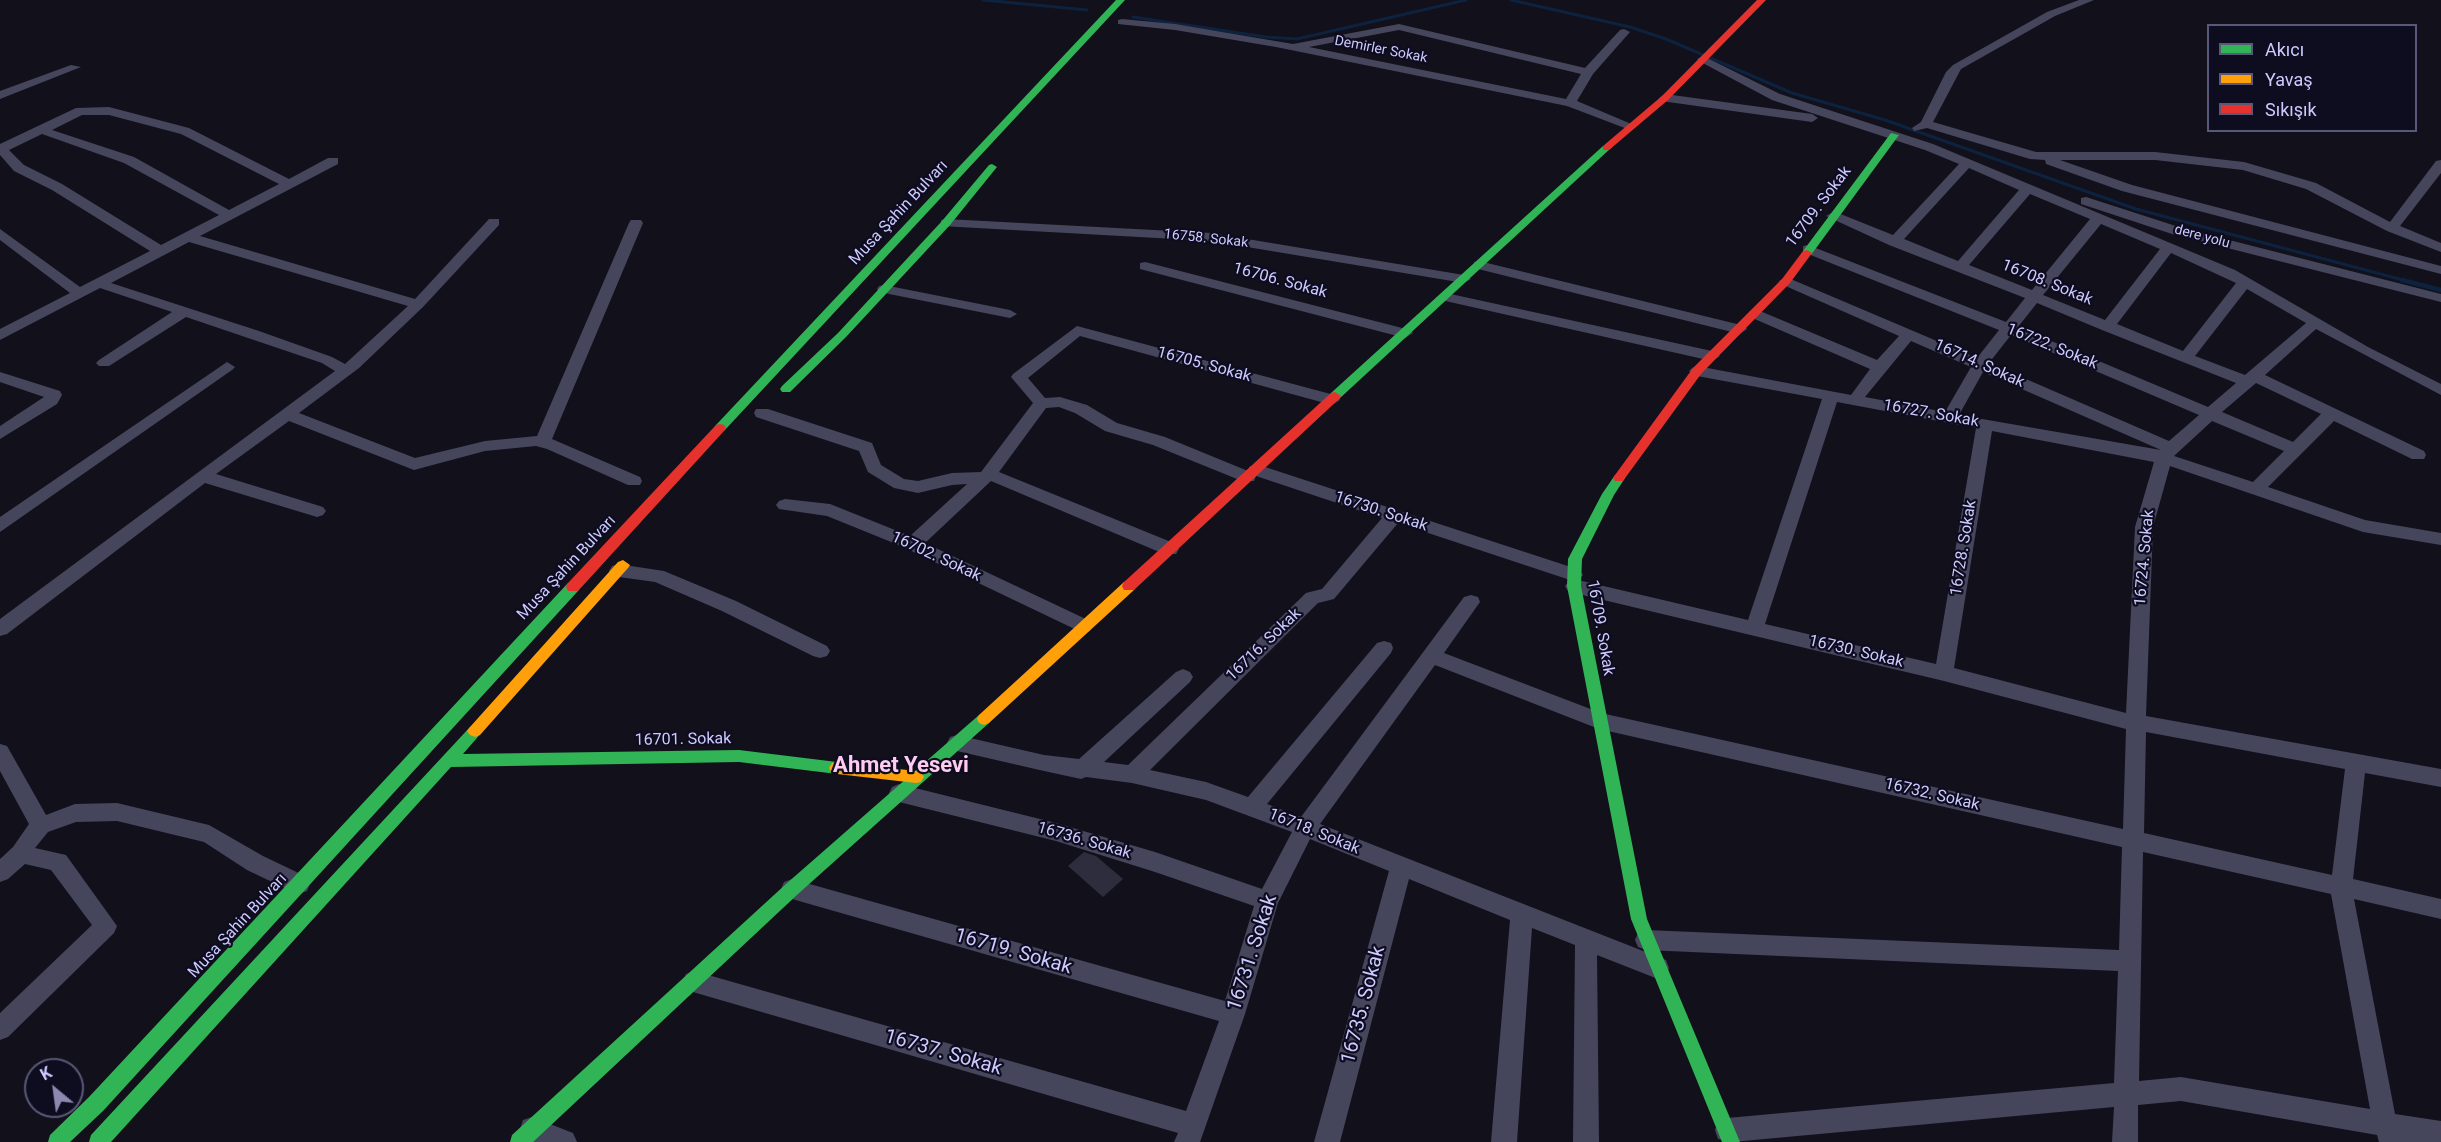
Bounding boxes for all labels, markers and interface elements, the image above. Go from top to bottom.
legend [2207,24,2417,132]
street label: Demirler Sokak [1333,33,1429,67]
text: Akıcı [2265,39,2304,60]
text: Yavaş [2265,69,2313,90]
text: Sıkışık [2265,99,2317,120]
street label: Musa Şahin Bulvarı [846,157,952,269]
street label: 16709. Sokak [1782,163,1856,251]
street label: dere yolu [2173,222,2231,252]
street label: 16758. Sokak [1163,226,1249,252]
street label: 16708. Sokak [1999,256,2095,310]
street label: 16706. Sokak [1231,259,1329,303]
street label: 16722. Sokak [2004,320,2100,374]
street label: 16714. Sokak [1931,336,2027,392]
street label: 16705. Sokak [1155,343,1253,387]
street label: 16727. Sokak [1882,396,1980,432]
street label: 16730. Sokak [1332,488,1430,536]
street label: 16728. Sokak [1947,499,1981,597]
street label: 16724. Sokak [2131,509,2159,607]
street label: Musa Şahin Bulvarı [514,512,620,624]
street label: 16702. Sokak [888,528,984,586]
street label: 16709. Sokak [1582,579,1618,677]
street label: 16716. Sokak [1223,605,1305,685]
street label: 16730. Sokak [1807,632,1905,672]
street label: 16701. Sokak [634,730,732,750]
district label: Ahmet Yesevi [833,753,969,779]
street label: 16732. Sokak [1883,775,1981,815]
street label: 16718. Sokak [1266,805,1362,859]
street label: 16736. Sokak [1035,818,1133,864]
street label: Musa Şahin Bulvarı [185,870,291,982]
street label: 16731. Sokak [1223,892,1283,1014]
street label: 16719. Sokak [952,924,1074,980]
street label: 16735. Sokak [1337,944,1391,1066]
street label: 16737. Sokak [882,1025,1004,1081]
north arrow [24,1058,84,1118]
text: K [37,1063,55,1084]

